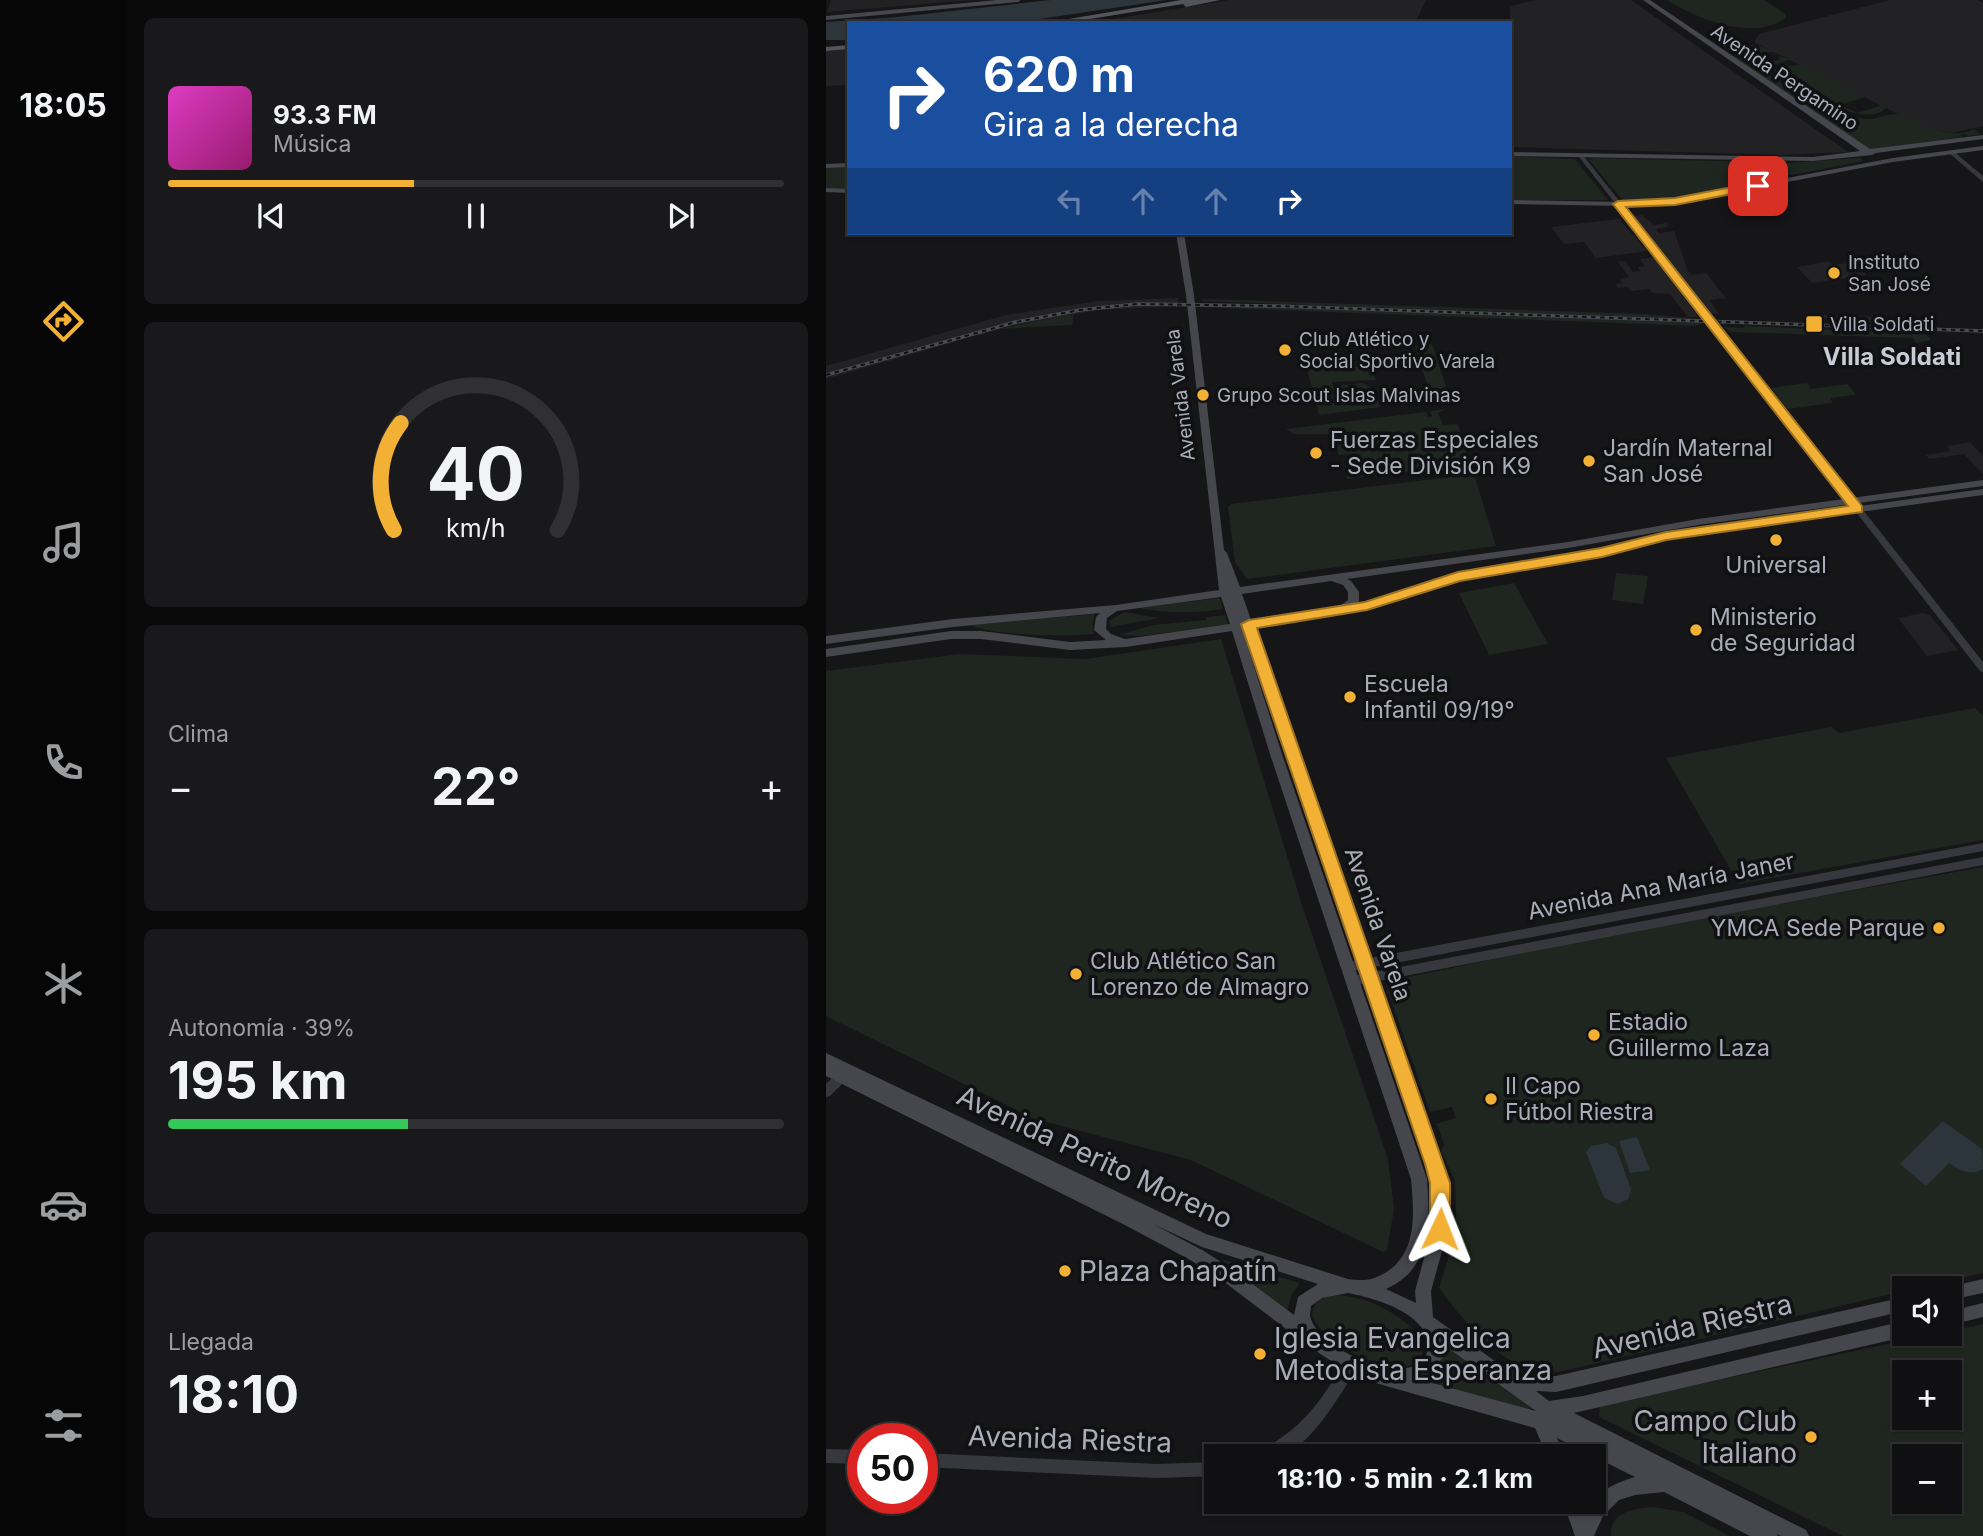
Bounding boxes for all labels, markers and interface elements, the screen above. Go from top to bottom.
street label: Avenida Pergamino [1707,20,1863,135]
text: 620 m [983,45,1135,104]
icon: right [868,49,959,140]
text: 18:05 [19,86,107,125]
text: 93.3 FM [273,99,377,130]
text: Gira a la derecha [983,105,1239,144]
text: Música [273,130,351,158]
pin [1728,156,1788,216]
icon: arrive [1739,167,1777,205]
icon: left [1051,182,1089,220]
icon: ahead [1124,182,1162,220]
icon: ahead [1197,182,1235,220]
icon: right [1270,182,1308,220]
icon: previous [252,197,290,235]
icon: pause [457,197,495,235]
icon: next [662,197,700,235]
place label: Instituto San José [1848,251,1931,296]
marker: Instituto San José [1826,265,1842,281]
icon: directions [39,297,88,346]
place label: Villa Soldati [1830,313,1934,336]
marker: Villa Soldati [1804,314,1824,334]
street label: Avenida Varela [1161,328,1200,462]
place label: Club Atlético y Social Sportivo Varela [1299,328,1495,373]
marker: Club Atlético y Social Sportivo Varela [1277,342,1293,358]
district label: Villa Soldati [1823,342,1961,371]
place label: Grupo Scout Islas Malvinas [1217,384,1461,407]
marker: Grupo Scout Islas Malvinas [1195,387,1211,403]
place label: Fuerzas Especiales - Sede División K9 [1330,426,1539,480]
text: 40 [427,430,525,519]
place label: Jardín Maternal San José [1603,434,1773,488]
marker: Fuerzas Especiales - Sede División K9 [1308,445,1324,461]
marker: Jardín Maternal San José [1581,453,1597,469]
text: km/h [446,513,506,543]
icon: music [39,518,88,567]
marker: Universal [1768,532,1784,548]
place label: Universal [1725,551,1827,579]
place label: Ministerio de Seguridad [1710,603,1856,657]
marker: Ministerio de Seguridad [1688,622,1704,638]
place label: Escuela Infantil 09/19° [1364,670,1515,724]
marker: Escuela Infantil 09/19° [1342,689,1358,705]
text: Clima [168,720,229,748]
icon: phone [39,738,88,787]
text: 22° [431,755,521,818]
text: − [168,764,193,810]
text: + [759,764,784,810]
street label: Avenida Varela [1339,844,1417,1004]
street label: Avenida Ana María Janer [1525,846,1797,926]
place label: YMCA Sede Parque [1711,914,1925,942]
marker: YMCA Sede Parque [1931,920,1947,936]
place label: Club Atlético San Lorenzo de Almagro [1090,947,1309,1001]
icon: climate [39,959,88,1008]
marker: Club Atlético San Lorenzo de Almagro [1068,966,1084,982]
place label: Estadio Guillermo Laza [1608,1008,1770,1062]
text: Autonomía · 39% [168,1014,355,1042]
marker: Estadio Guillermo Laza [1586,1027,1602,1043]
text: 195 km [168,1049,347,1112]
place label: Il Capo Fútbol Riestra [1505,1072,1654,1126]
street label: Avenida Perito Moreno [952,1078,1238,1236]
marker: Il Capo Fútbol Riestra [1483,1091,1499,1107]
icon: car [39,1180,88,1229]
position arrow [1403,1192,1477,1266]
place label: Plaza Chapatín [1079,1254,1277,1288]
marker: Plaza Chapatín [1057,1263,1073,1279]
map controls [1892,1276,1962,1514]
button: sound [1892,1276,1962,1346]
street label: Avenida Riestra [1589,1286,1795,1366]
place label: Iglesia Evangelica Metodista Esperanza [1274,1321,1552,1387]
text: Llegada [168,1328,254,1356]
marker: Iglesia Evangelica Metodista Esperanza [1252,1346,1268,1362]
button: + [1892,1360,1962,1430]
text: 18:10 [168,1363,299,1426]
icon: filters [39,1401,88,1450]
place label: Campo Club Italiano [1634,1404,1797,1470]
street label: Avenida Riestra [967,1418,1173,1460]
speed limit sign: 50 [847,1423,938,1514]
marker: Campo Club Italiano [1803,1429,1819,1445]
button: − [1892,1444,1962,1514]
text: 18:10 · 5 min · 2.1 km [1277,1463,1533,1494]

